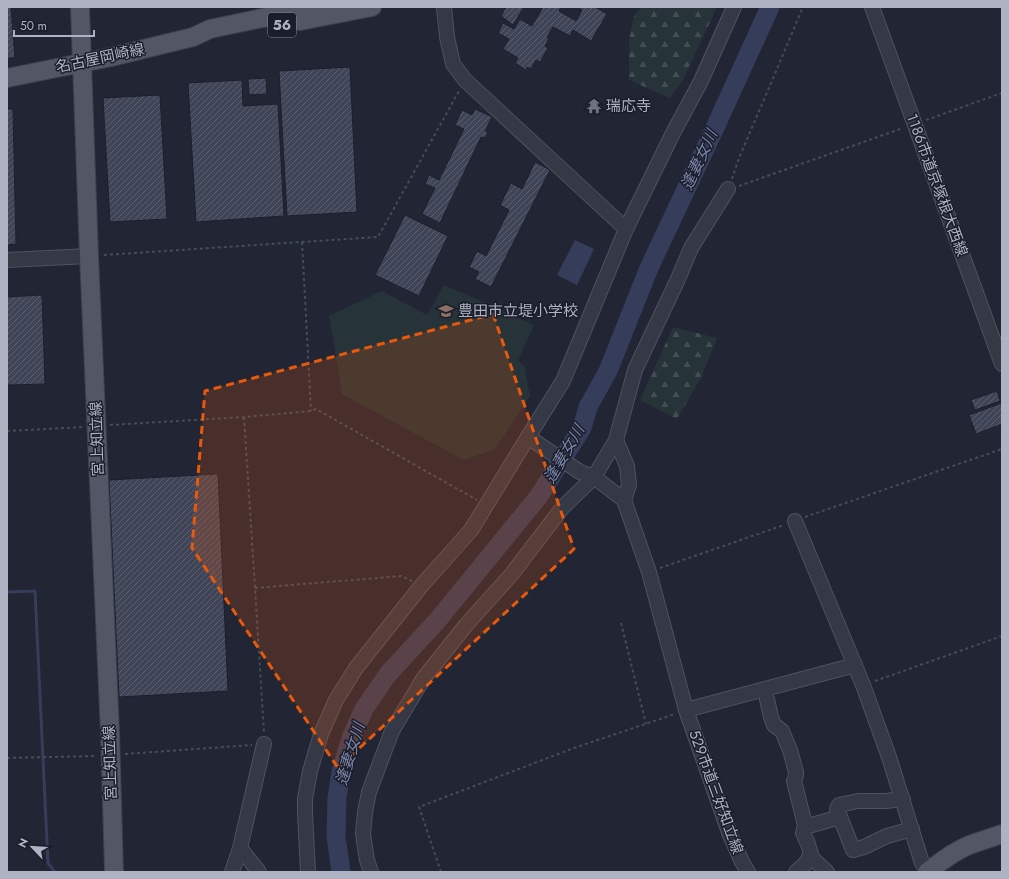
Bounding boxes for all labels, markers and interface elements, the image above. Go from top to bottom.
scale bar [14,12,94,38]
road number: 56 [268,13,296,37]
text: 50 m [20,17,47,35]
street label: 名古屋岡崎線 [54,38,146,78]
place label: 瑞応寺 [606,95,651,117]
temple icon: 瑞応寺 [585,97,603,115]
street label: 1186市道京塚根大西線 [901,111,973,259]
water label: 逢妻女川 [675,124,724,194]
place label: 豊田市立堤小学校 [458,300,578,322]
school or university icon: 豊田市立堤小学校 [437,302,455,320]
street label: 宮上知立線 [85,401,109,477]
water label: 逢妻女川 [538,419,591,487]
water label: 逢妻女川 [330,718,371,788]
street label: 宮上知立線 [98,725,122,801]
street label: 529市道三好知立線 [683,727,749,857]
north arrow [12,827,52,867]
text: N [14,835,32,850]

